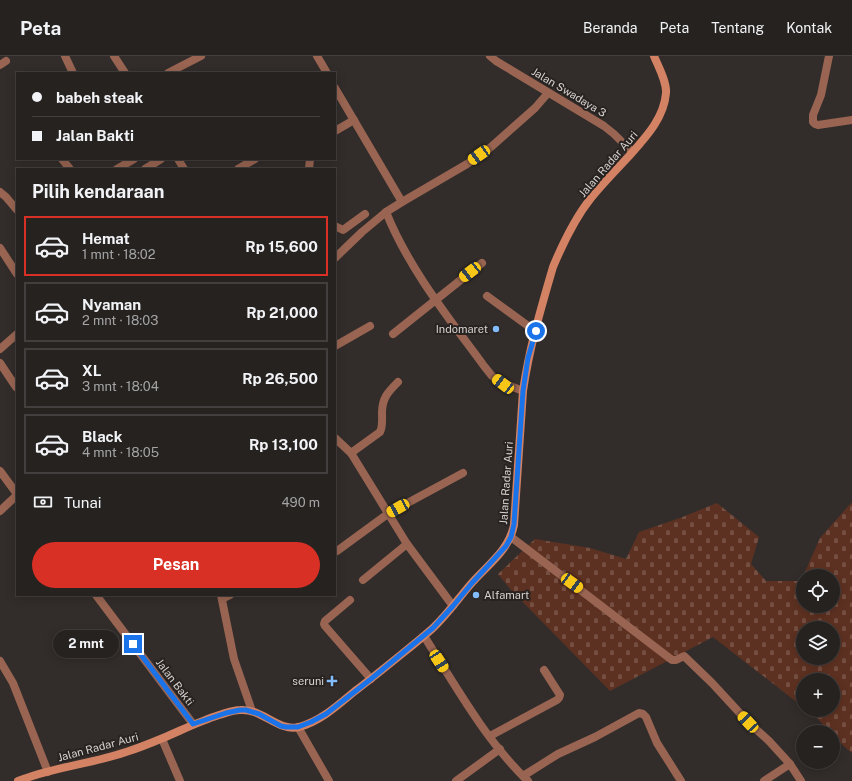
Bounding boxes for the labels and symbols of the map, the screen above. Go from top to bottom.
street label: Jalan Swadaya 3 [530,65,608,119]
street label: Jalan Radar Auri [576,129,640,199]
car [466,143,492,167]
car [457,260,483,284]
route start [527,322,545,340]
place label: Indomaret [436,323,488,335]
marker: Indomaret [491,324,501,334]
car [490,372,516,396]
street label: Jalan Radar Auri [497,441,515,525]
car [385,497,411,519]
car [559,571,585,595]
place label: Alfamart [484,589,529,601]
marker: Alfamart [471,590,481,600]
callout: 2 mnt [53,630,119,658]
route end [124,635,142,653]
car [427,648,451,674]
street label: Jalan Bakti [154,656,196,708]
place label: seruni [292,675,324,687]
marker: seruni [327,676,337,686]
car [735,709,761,735]
street label: Jalan Radar Auri [56,730,140,764]

